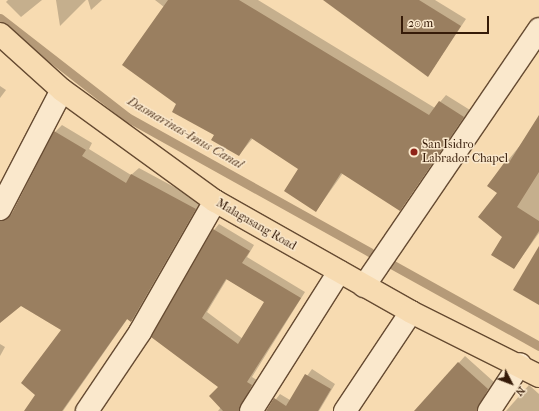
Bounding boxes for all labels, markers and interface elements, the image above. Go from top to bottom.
scale bar [403,8,491,34]
text: 20 m [408,16,433,30]
water label: Dasmarinas-Imus Canal [124,94,246,172]
place label: San Isidro Labrador Chapel [422,138,508,166]
marker: San Isidro Labrador Chapel [409,147,419,157]
street label: Malagasang Road [213,196,299,254]
north arrow [491,363,531,403]
text: N [513,384,528,399]

